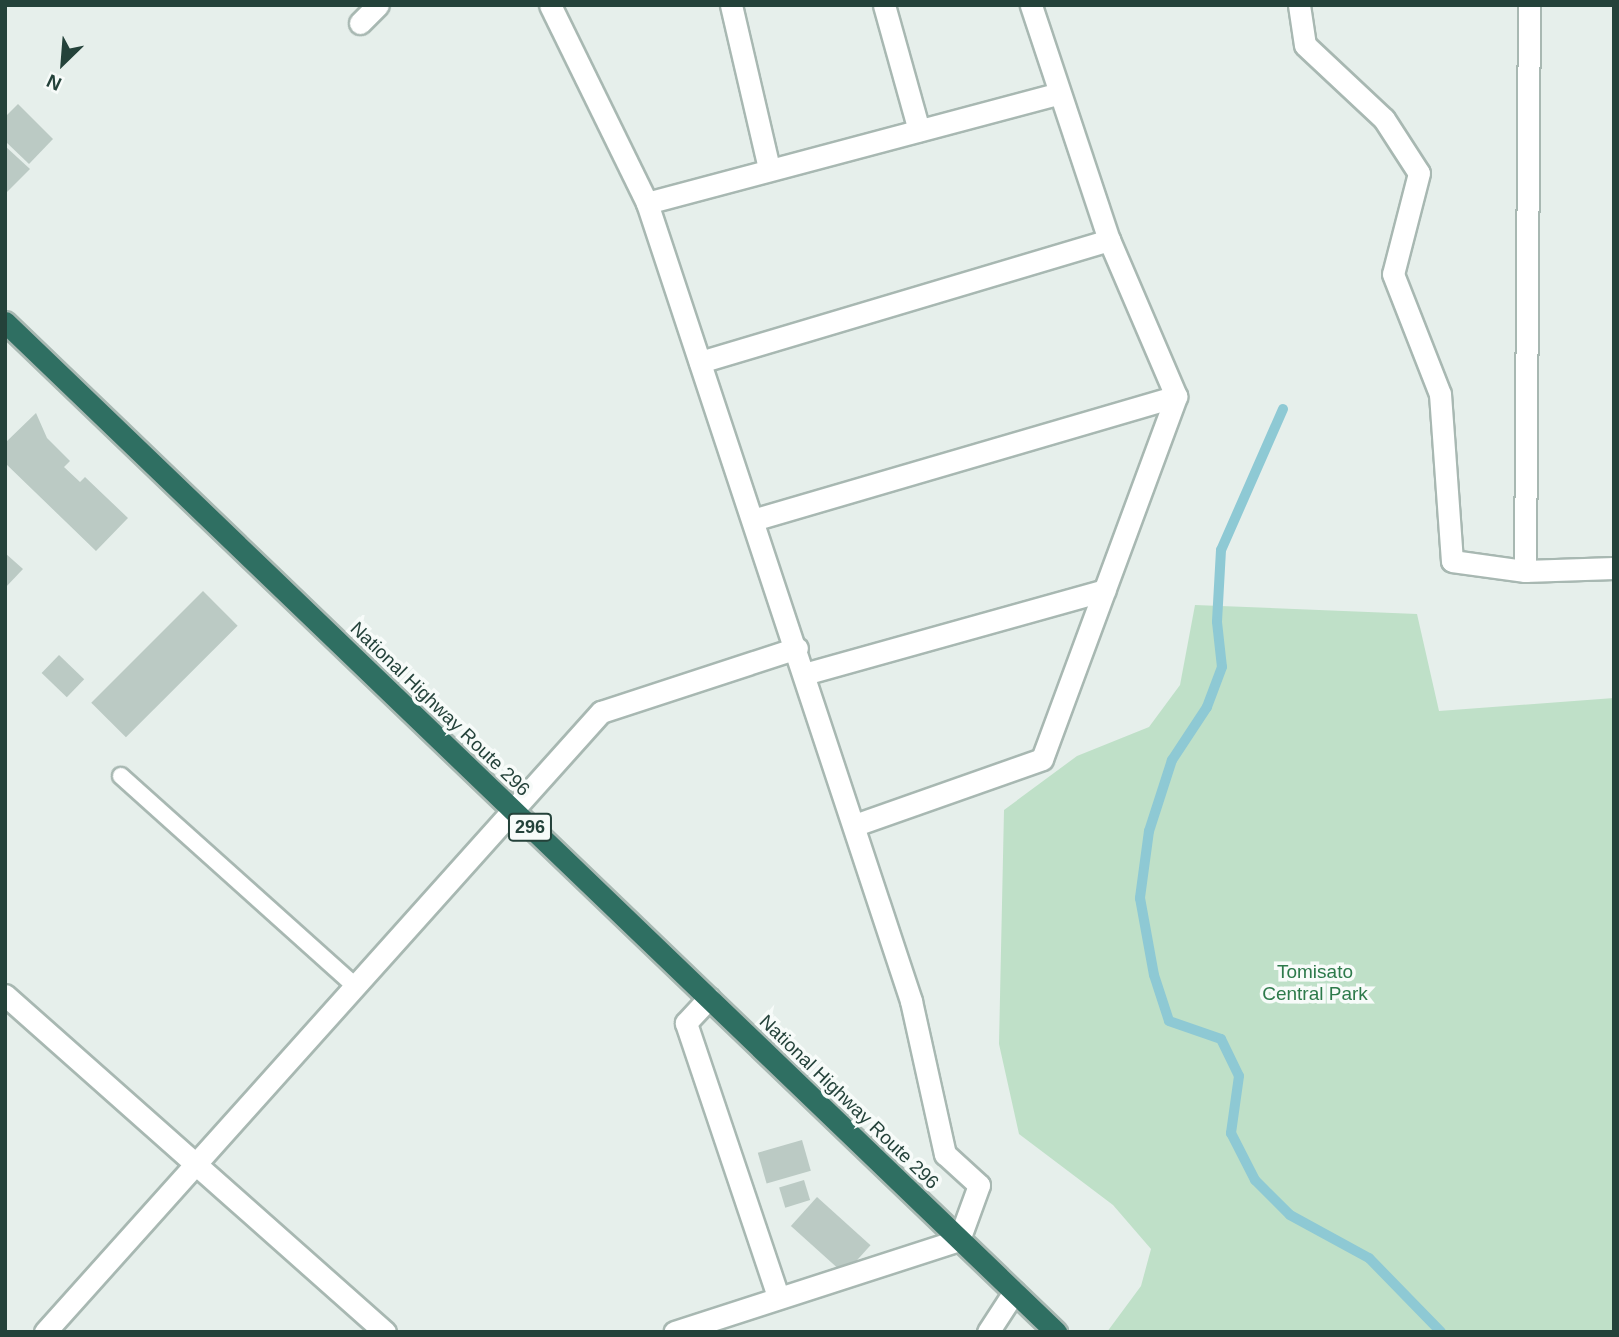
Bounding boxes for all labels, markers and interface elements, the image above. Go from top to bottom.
north arrow [28,28,98,98]
text: N [43,70,65,95]
street label: National Highway Route 296 [345,617,535,801]
road number: 296 [507,812,553,842]
park label: Tomisato Central Park [1262,961,1368,1005]
street label: National Highway Route 296 [754,1010,944,1194]

